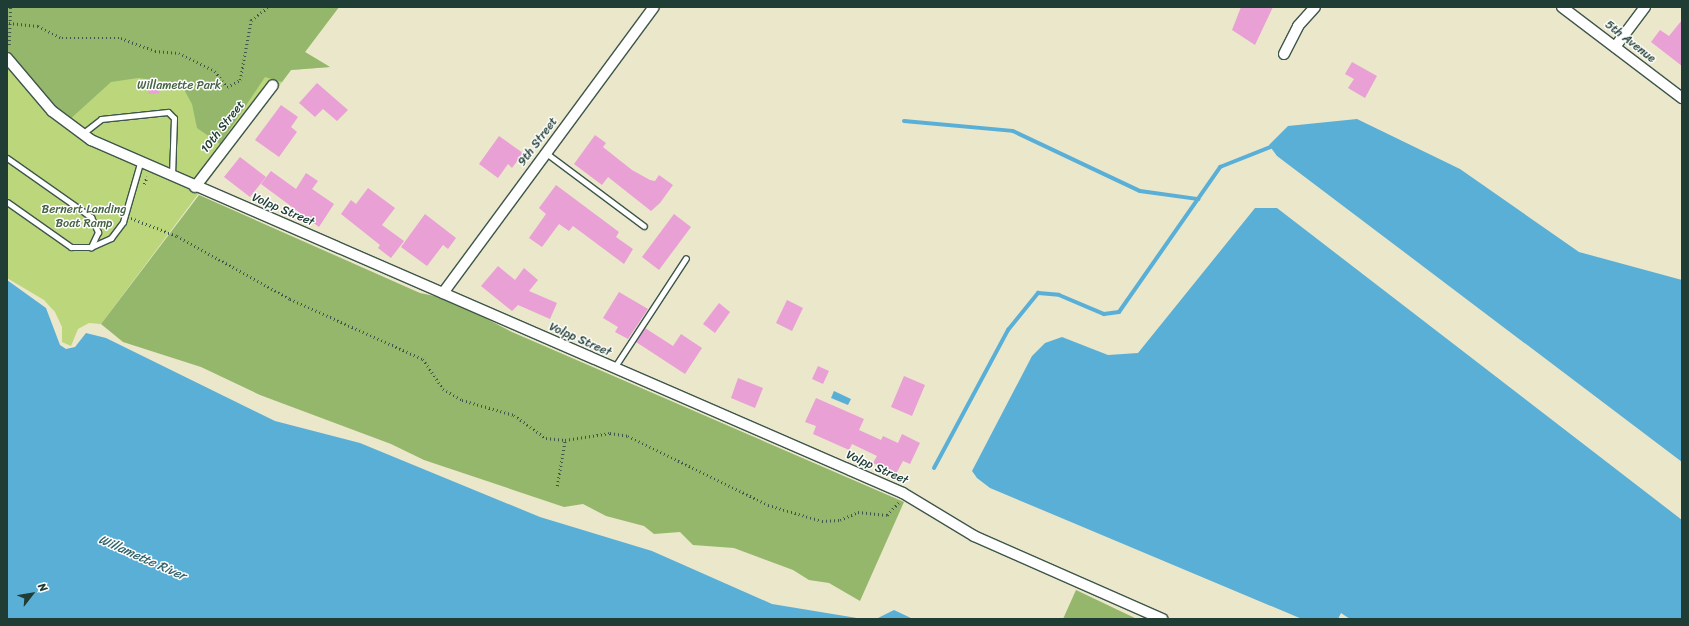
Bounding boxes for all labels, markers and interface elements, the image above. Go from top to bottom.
street label: 5th Avenue [1602,18,1658,66]
park label: Willamette Park [137,79,221,93]
street label: 10th Street [198,98,248,156]
street label: 9th Street [515,115,561,169]
street label: Volpp Street [250,190,316,230]
park label: Bernert Landing Boat Ramp [42,203,126,231]
street label: Volpp Street [547,320,613,360]
street label: Volpp Street [844,448,910,488]
water label: Willamette River [96,532,188,584]
north arrow [12,574,52,614]
text: N [33,579,53,596]

